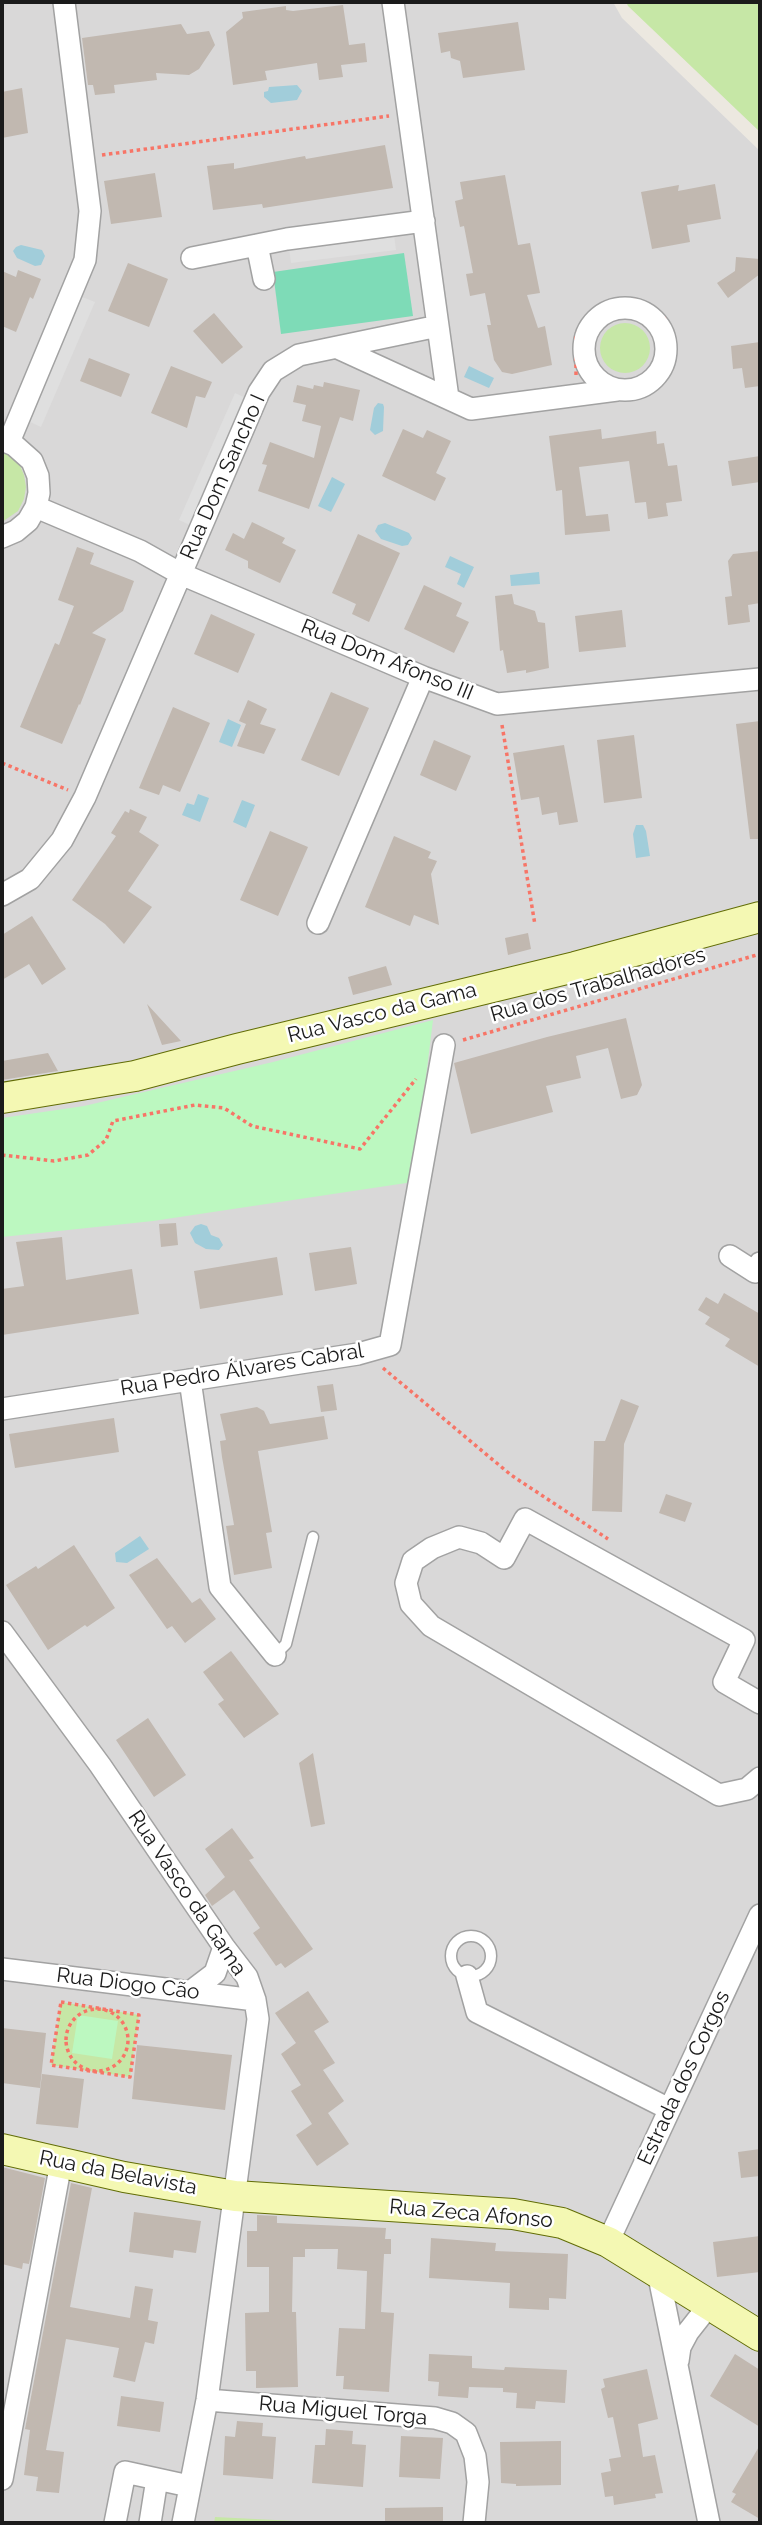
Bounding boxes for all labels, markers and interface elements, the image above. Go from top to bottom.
street label: Rua Dom Sancho I [175,390,271,564]
street label: Rua Dom Afonso III [297,614,477,706]
street label: Rua dos Trabalhadores [488,942,708,1028]
street label: Rua Vasco da Gama [285,977,479,1049]
street label: Rua Pedro Álvares Cabral [119,1338,365,1402]
street label: Rua Vasco da Gama [122,1806,252,1980]
street label: Rua Diogo Cão [55,1963,201,2005]
street label: Estrada dos Corgos [633,1987,735,2169]
street label: Rua da Belavista [37,2145,199,2201]
street label: Rua Zeca Afonso [388,2194,554,2234]
street label: Rua Miguel Torga [258,2391,428,2431]

